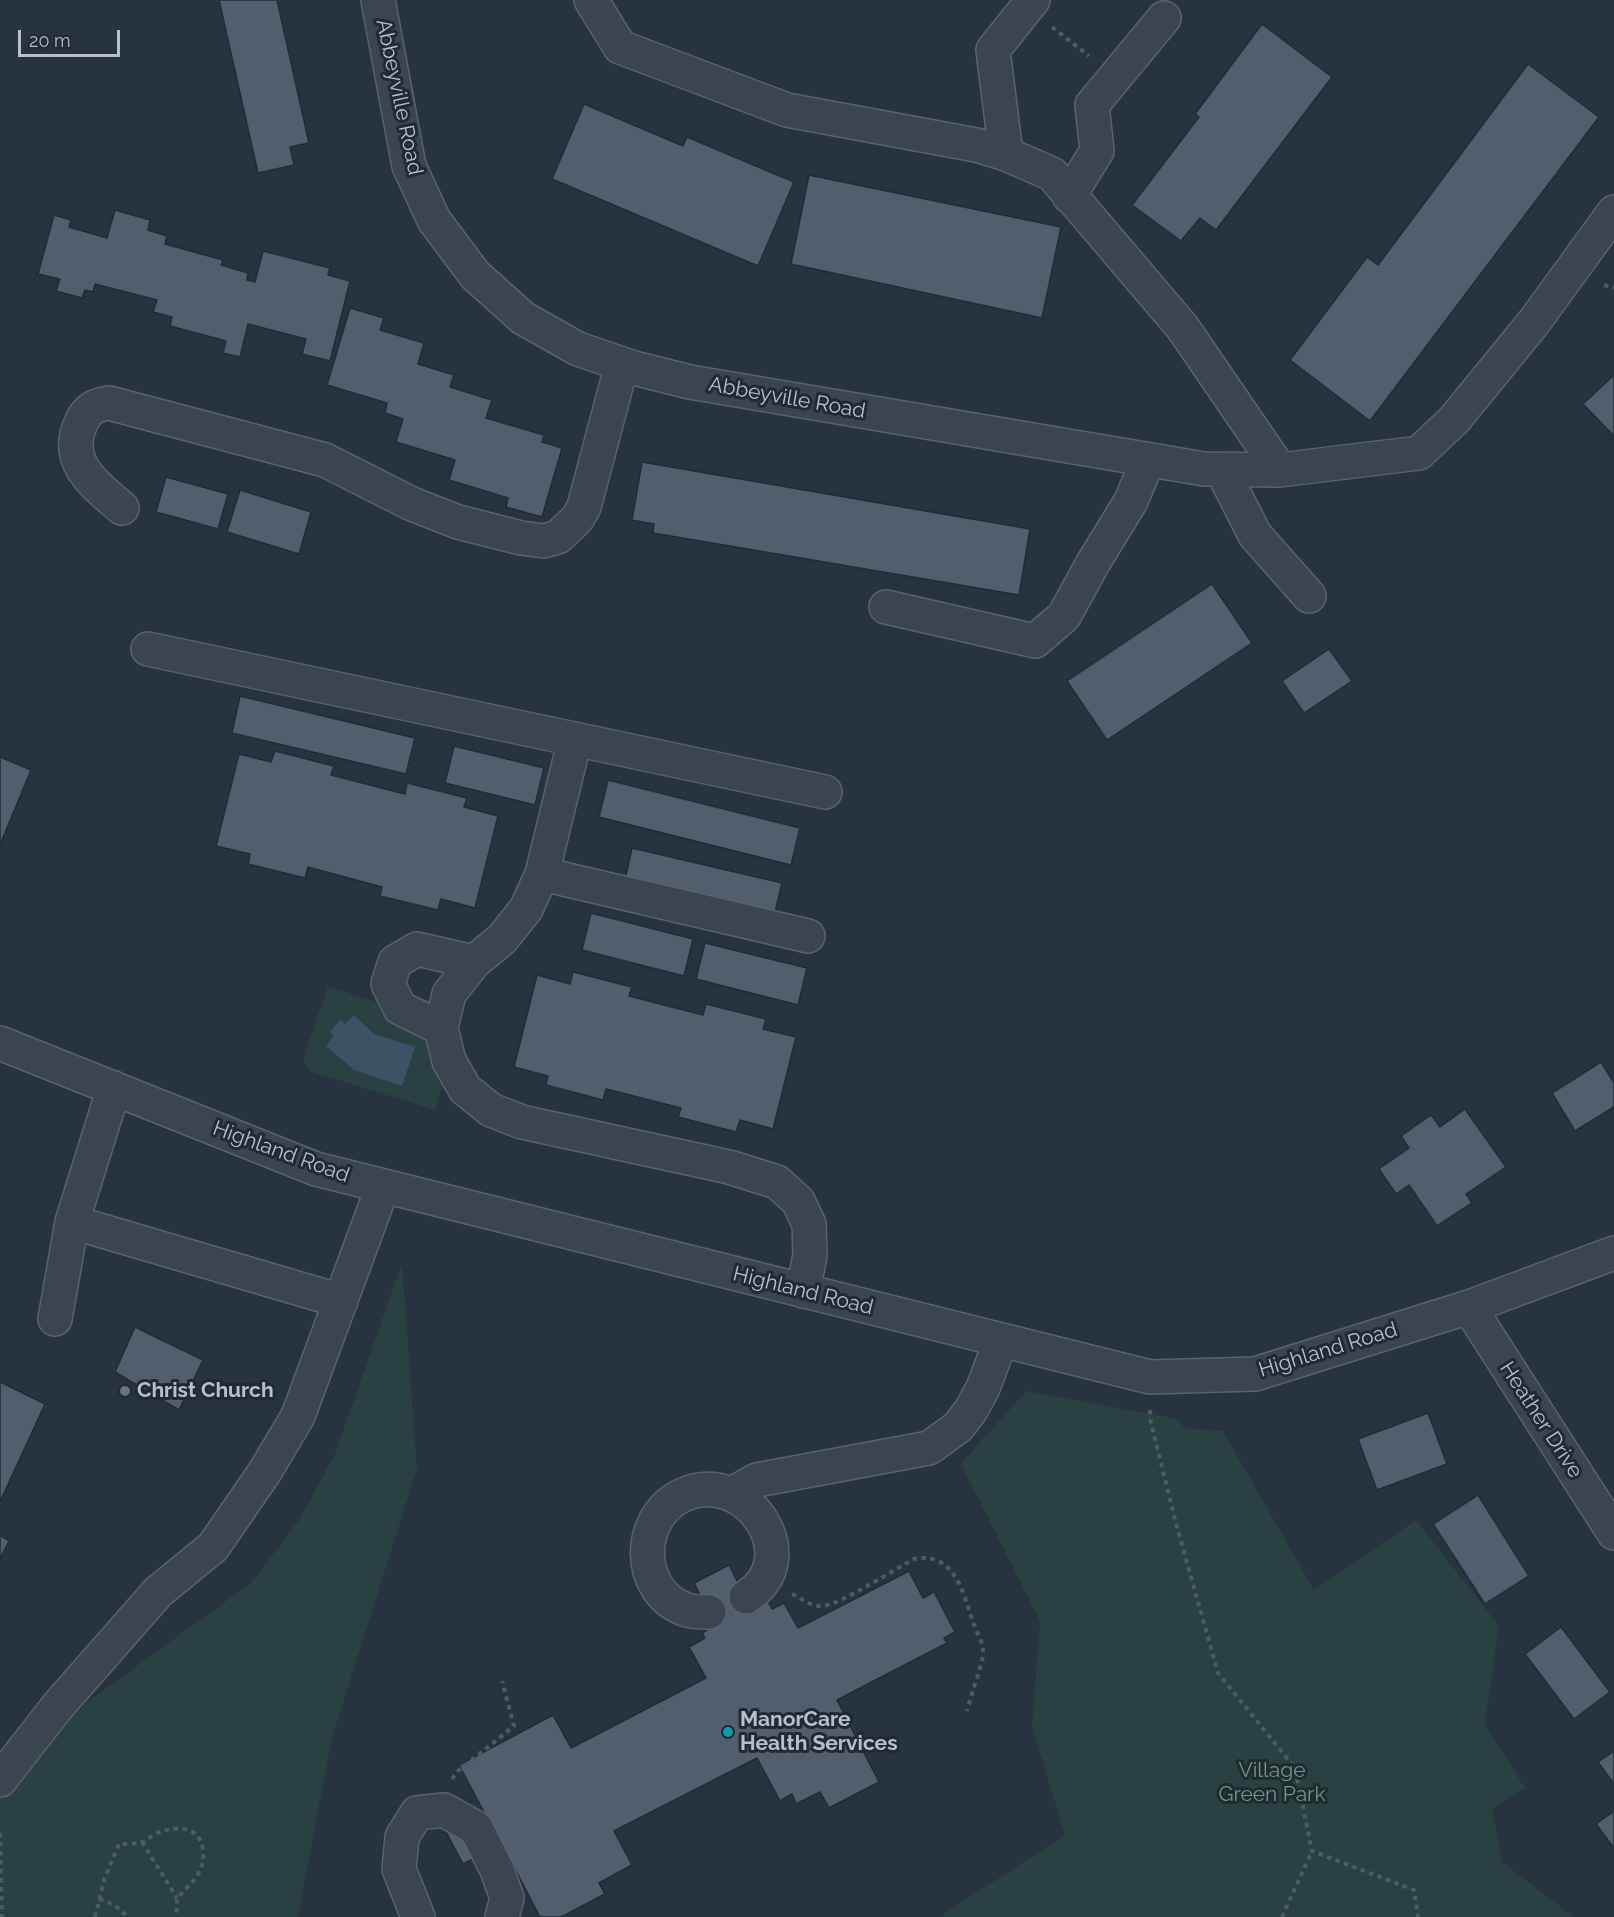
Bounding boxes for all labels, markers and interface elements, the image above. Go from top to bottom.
street label: Abbeyville Road [370,17,428,177]
scale bar [21,18,123,56]
text: 20 m [29,30,71,51]
street label: Abbeyville Road [707,372,867,424]
street label: Highland Road [209,1116,353,1188]
street label: Highland Road [730,1261,876,1321]
street label: Highland Road [1256,1317,1400,1383]
street label: Heather Drive [1494,1357,1588,1483]
place label: Christ Church [137,1378,274,1404]
marker: Christ Church [118,1384,132,1398]
place label: ManorCare Health Services [740,1707,898,1757]
marker: ManorCare Health Services [721,1725,735,1739]
park label: Village Green Park [1218,1758,1326,1808]

